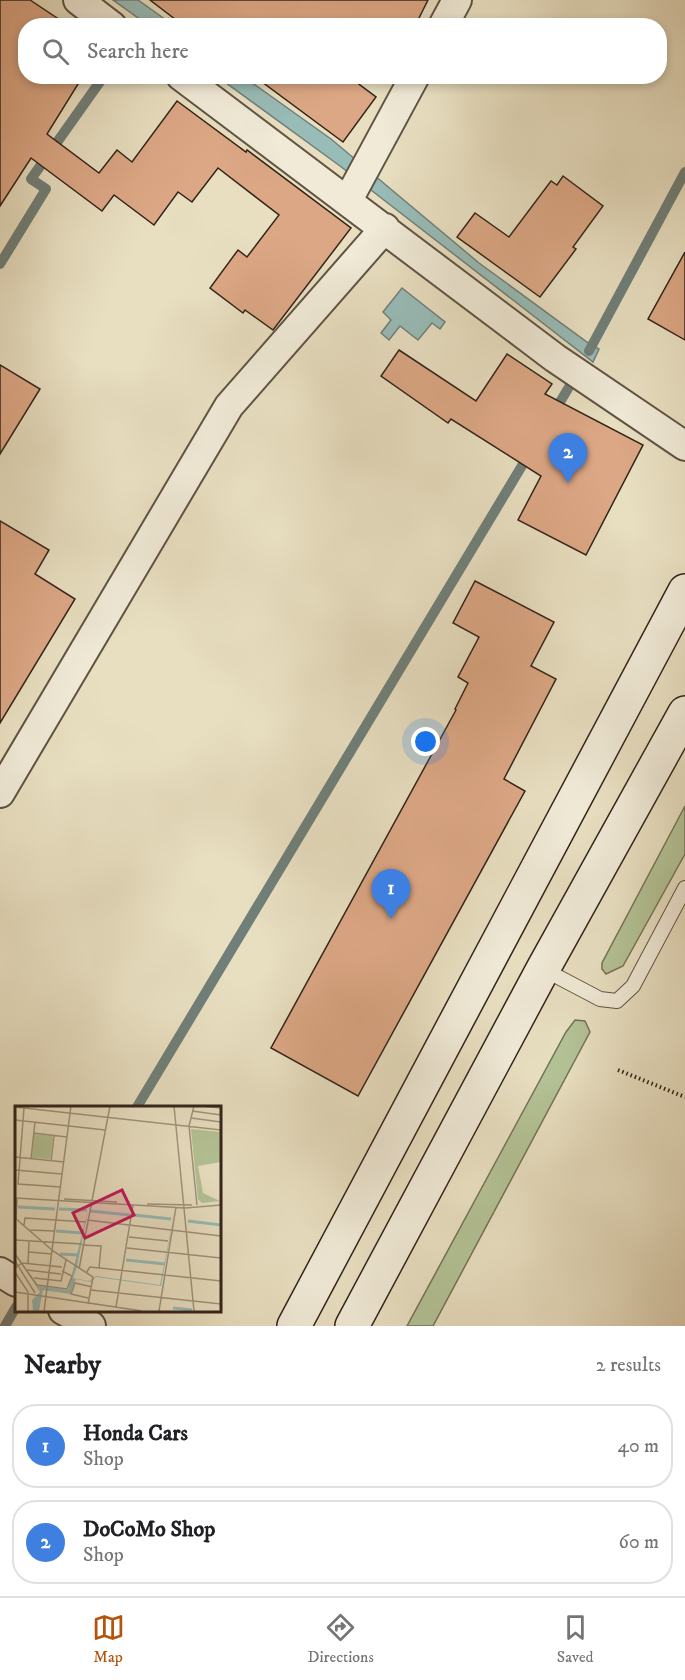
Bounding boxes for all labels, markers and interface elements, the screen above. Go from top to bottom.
search box [18,18,667,84]
icon: search [39,35,72,68]
text: Search here [87,38,189,65]
pin: 2 [548,434,588,483]
your location [411,727,440,756]
pin: 1 [372,870,410,919]
inset map [15,1106,220,1311]
text: Nearby [24,1349,101,1382]
text: 2 results [596,1353,661,1378]
text: Honda Cars [83,1420,188,1447]
text: 1 [42,1434,49,1459]
text: 40 m [617,1434,659,1459]
text: Shop [83,1447,124,1472]
text: DoCoMo Shop [83,1516,215,1543]
text: 2 [41,1530,50,1555]
text: 60 m [619,1530,659,1555]
text: Shop [83,1543,124,1568]
tab: Map [92,1611,125,1667]
tab: Directions [308,1611,374,1667]
tab: Saved [557,1611,594,1667]

